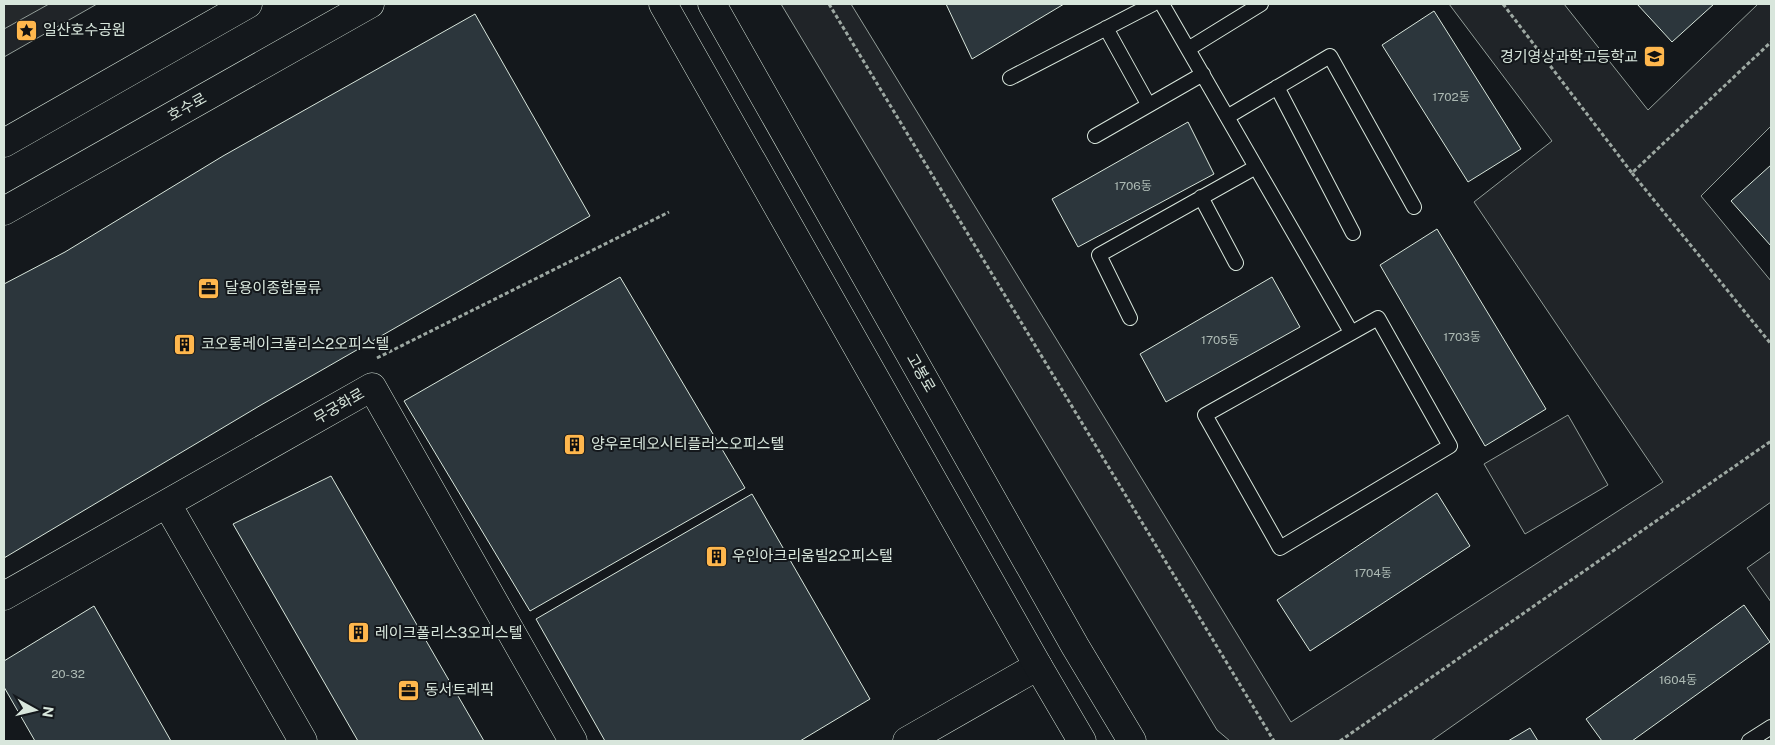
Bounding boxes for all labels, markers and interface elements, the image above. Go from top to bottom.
place icon: 일산호수공원 [15,18,39,42]
place label: 일산호수공원 [43,21,126,38]
school or university icon: 경기영상과학고등학교 [1642,45,1666,69]
place label: 경기영상과학고등학교 [1500,48,1638,65]
street label: 호수로 [165,89,209,124]
house number: 1702동 [1432,90,1470,104]
house number: 1706동 [1114,179,1152,193]
office icon: 달용이종합물류 [197,276,221,300]
place label: 달용이종합물류 [225,279,322,296]
house number: 1703동 [1443,330,1481,344]
building icon: 코오롱레이크폴리스2오피스텔 [173,332,197,356]
house number: 1705동 [1201,333,1239,347]
place label: 코오롱레이크폴리스2오피스텔 [201,335,389,352]
street label: 고봉로 [904,351,939,395]
street label: 무궁화로 [311,384,367,427]
building icon: 양우로데오시티플러스오피스텔 [563,432,587,456]
place label: 양우로데오시티플러스오피스텔 [591,435,784,452]
building icon: 우인아크리움빌2오피스텔 [704,544,728,568]
place label: 우인아크리움빌2오피스텔 [732,547,893,564]
house number: 1704동 [1354,566,1392,580]
building icon: 레이크폴리스3오피스텔 [347,621,371,645]
place label: 레이크폴리스3오피스텔 [375,624,522,641]
house number: 20-32 [51,667,85,681]
house number: 1604동 [1659,673,1697,687]
office icon: 동서트레픽 [397,678,421,702]
place label: 동서트레픽 [425,681,494,698]
north arrow [10,685,60,735]
text: N [39,705,57,718]

